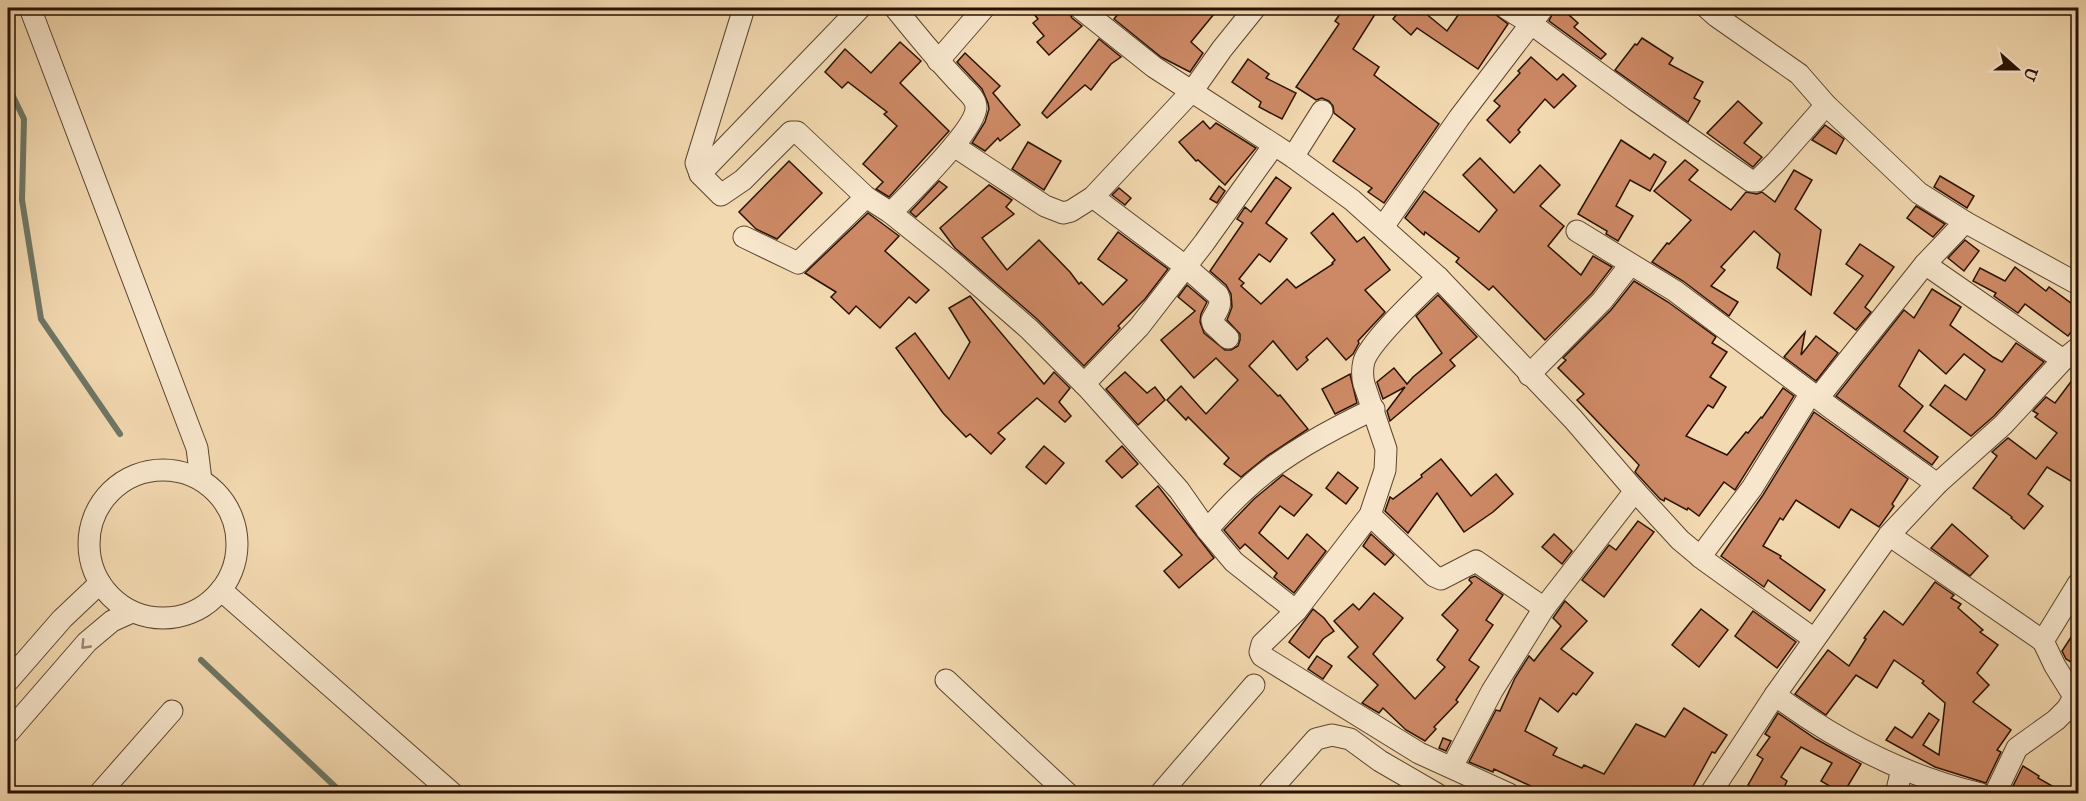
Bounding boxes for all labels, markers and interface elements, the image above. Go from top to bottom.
north arrow [1987,39,2047,99]
text: U [2019,65,2042,84]
one-way arrow [81,638,92,648]

